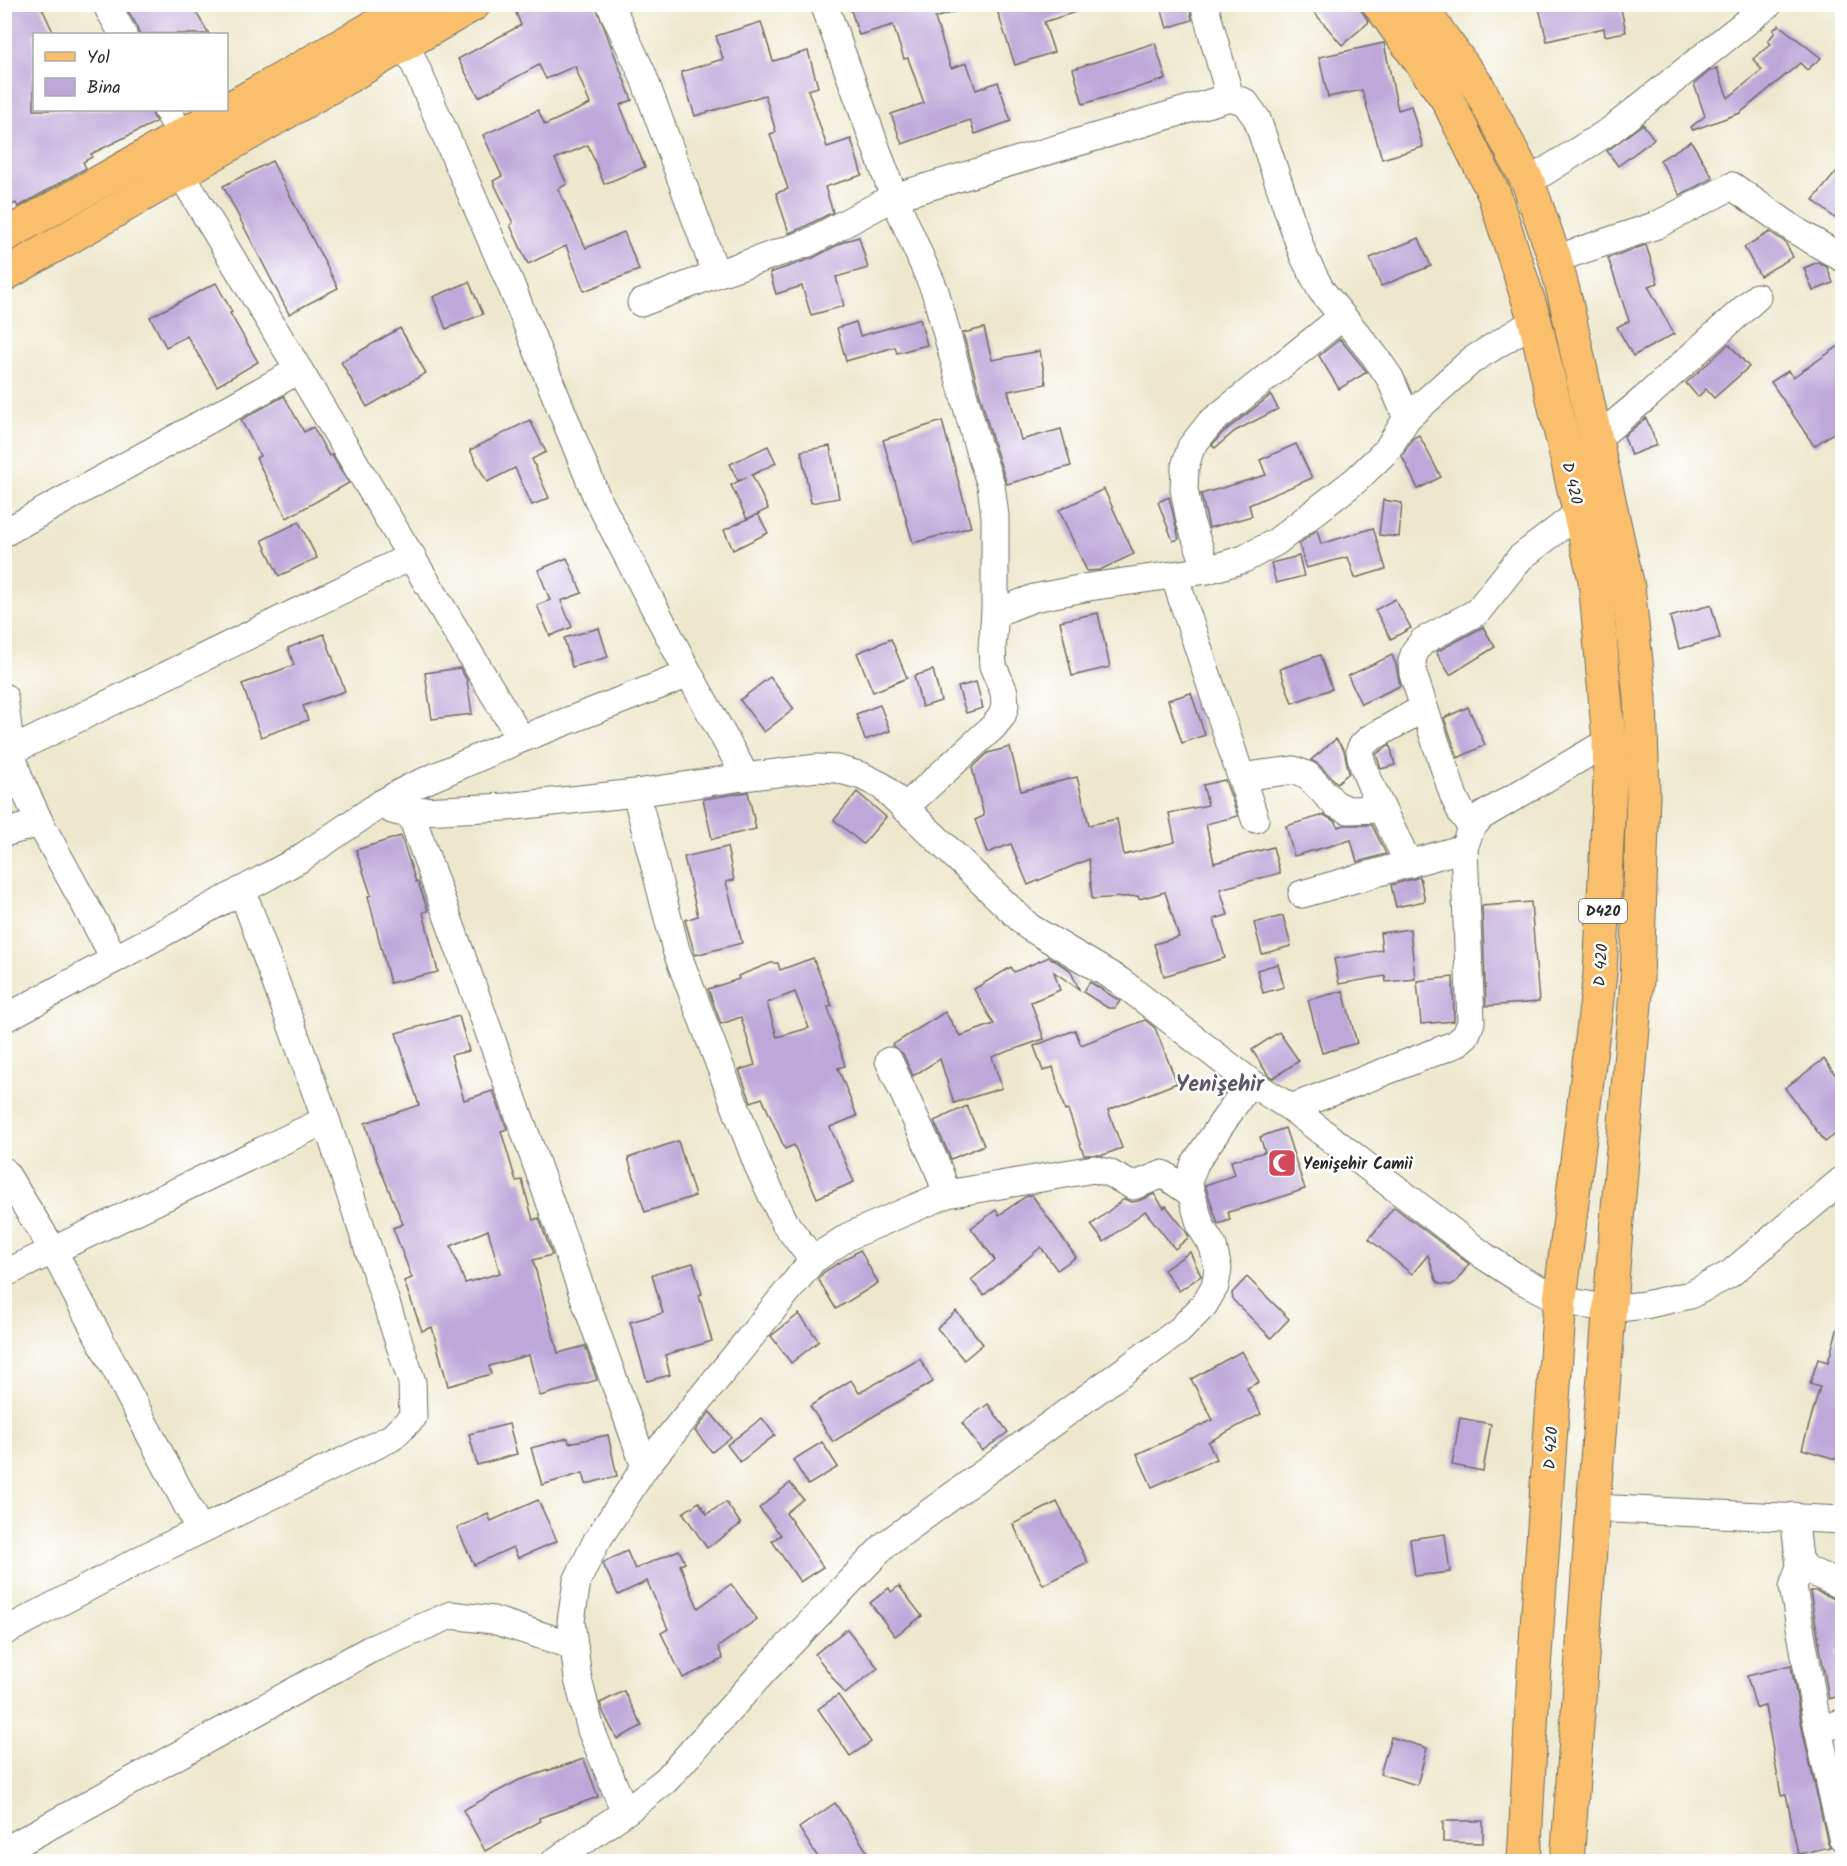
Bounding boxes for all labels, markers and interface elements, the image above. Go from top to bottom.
legend [33,33,228,111]
text: Yol [87,44,111,73]
text: Bina [87,74,121,103]
street label: D 420 [1555,460,1589,507]
road number: D420 [1579,899,1627,923]
street label: D 420 [1588,943,1615,987]
district label: Yenişehir [1176,1068,1265,1103]
mosque icon: Yenişehir Camii [1266,1147,1298,1179]
place label: Yenişehir Camii [1303,1152,1414,1177]
street label: D 420 [1538,1426,1565,1470]

